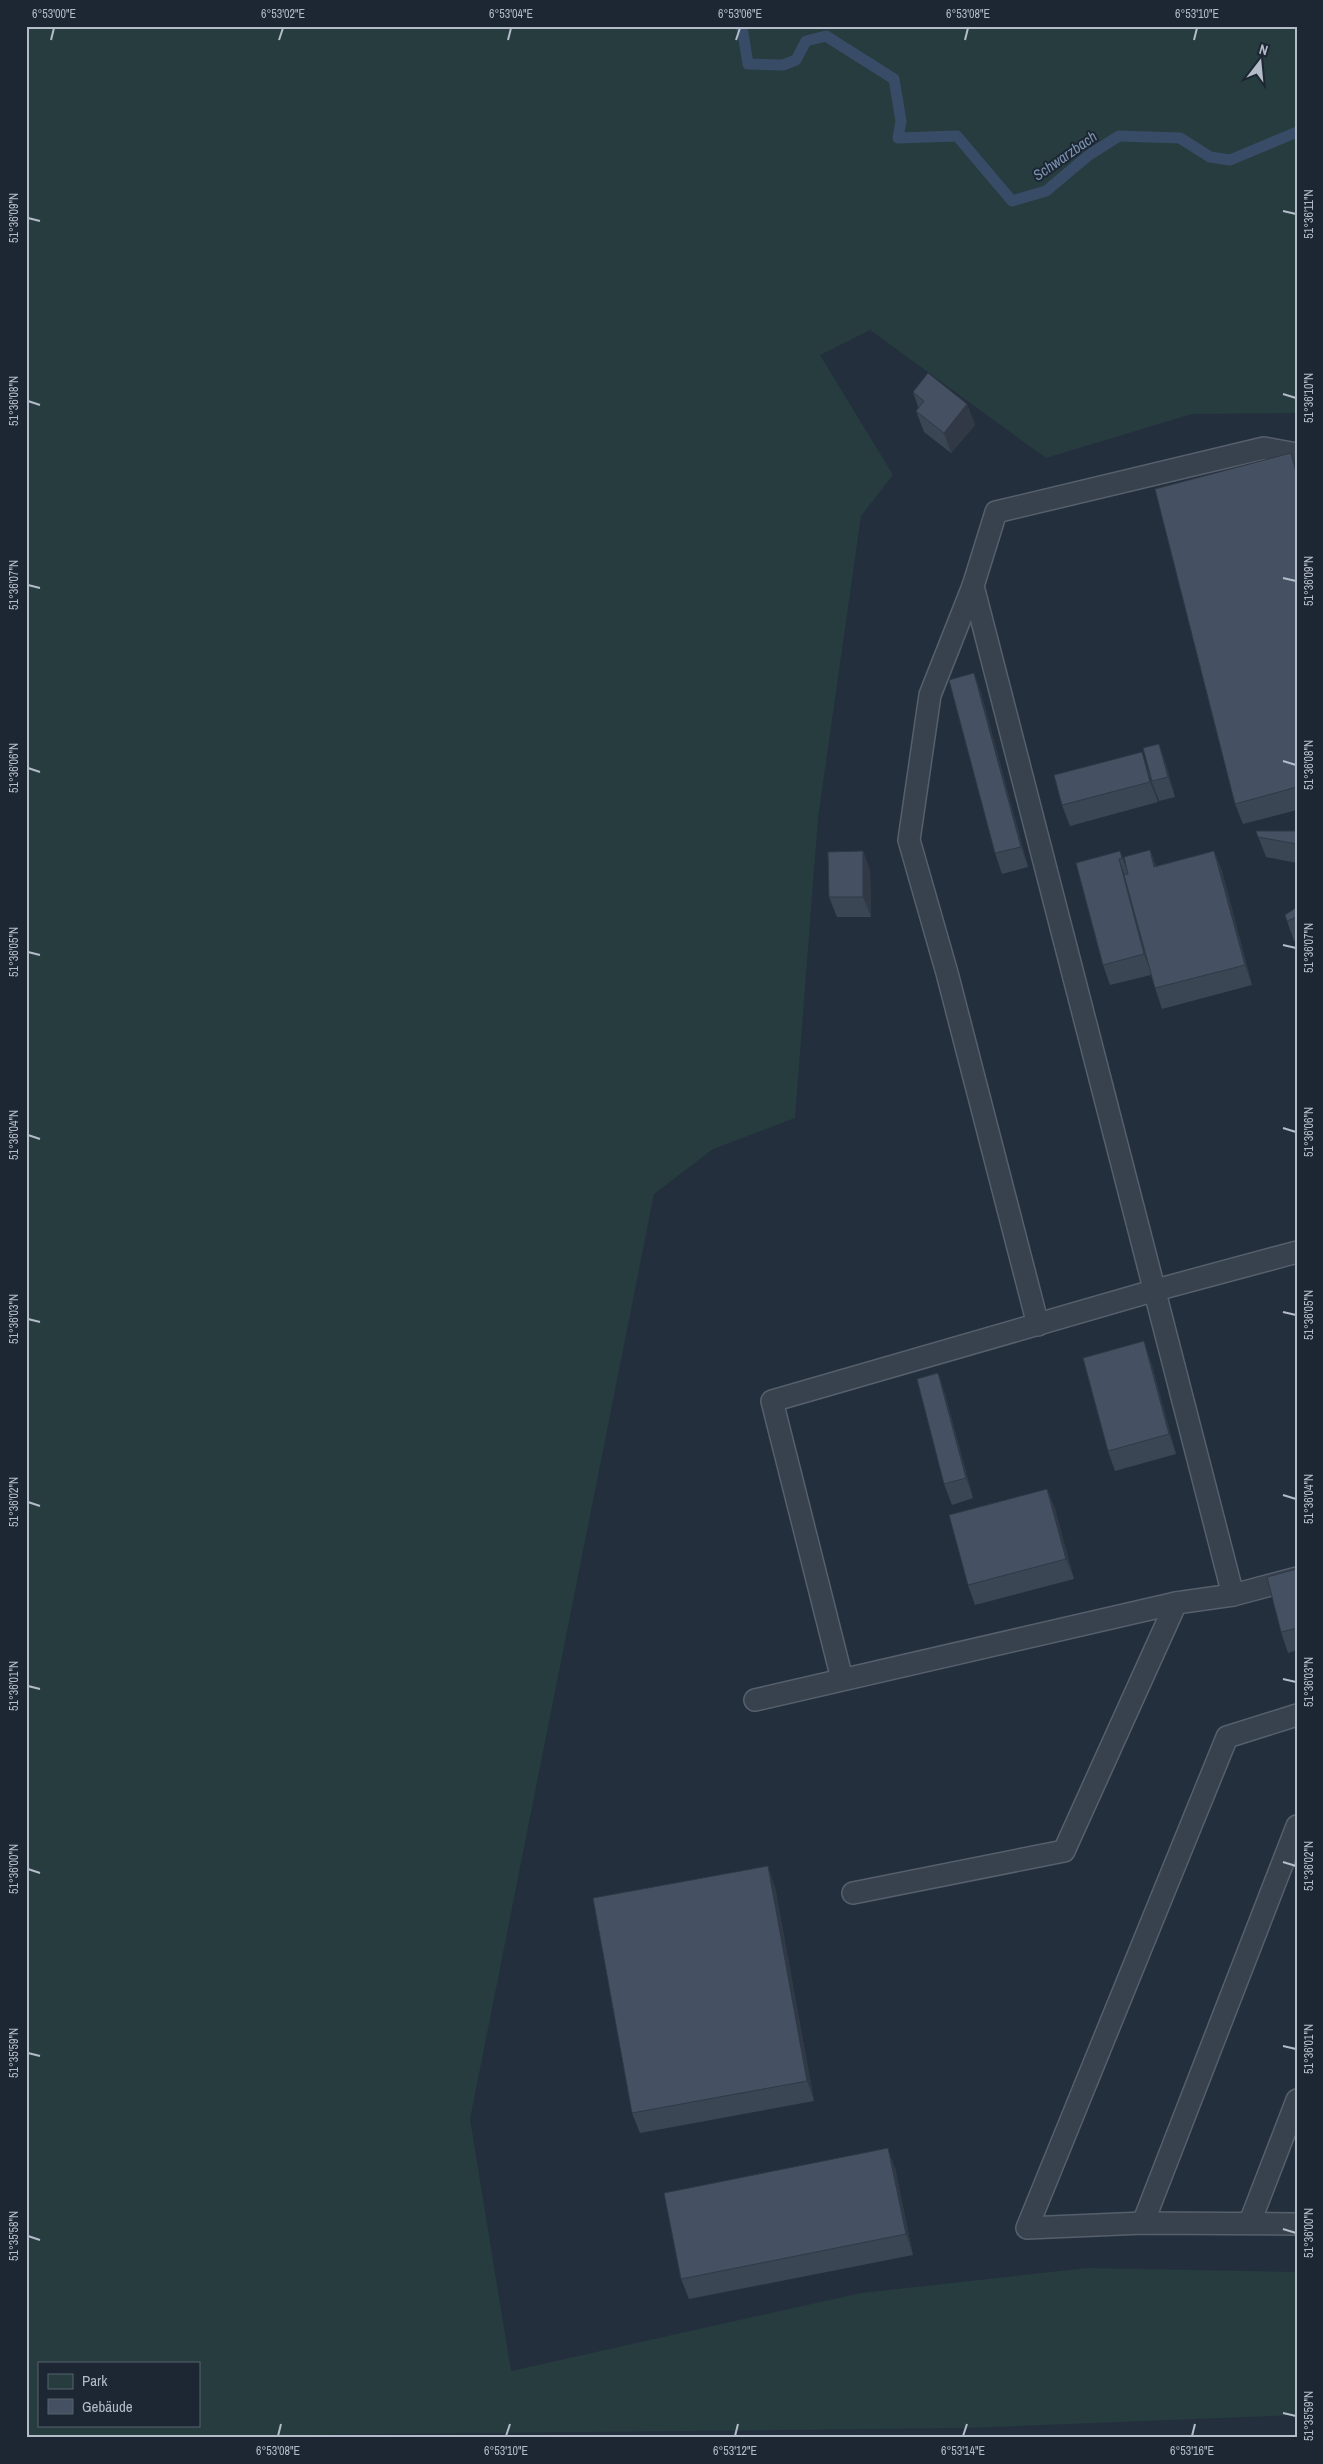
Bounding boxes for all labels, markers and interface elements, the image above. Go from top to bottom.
text: 6°53'00"E [32,6,76,22]
text: 6°53'02"E [261,6,305,22]
text: 6°53'04"E [489,6,533,22]
text: 6°53'06"E [718,6,762,22]
text: 6°53'08"E [946,6,990,22]
text: 6°53'10"E [1175,6,1219,22]
north arrow [1236,38,1286,88]
text: N [1257,40,1270,59]
water label: Schwarzbach [1028,126,1101,185]
text: 51°36'11"N [1301,189,1317,239]
text: 51°36'09"N [6,193,22,243]
text: 51°36'10"N [1301,373,1317,423]
text: 51°36'08"N [6,376,22,426]
text: 51°36'09"N [1301,556,1317,606]
text: 51°36'07"N [6,560,22,610]
text: 51°36'08"N [1301,740,1317,790]
text: 51°36'06"N [6,743,22,793]
text: 51°36'07"N [1301,923,1317,973]
text: 51°36'05"N [6,927,22,977]
text: 51°36'06"N [1301,1107,1317,1157]
text: 51°36'04"N [6,1110,22,1160]
text: 51°36'05"N [1301,1290,1317,1340]
text: 51°36'03"N [6,1294,22,1344]
text: 51°36'04"N [1301,1474,1317,1524]
text: 51°36'02"N [6,1477,22,1527]
text: 51°36'03"N [1301,1657,1317,1707]
text: 51°36'01"N [6,1661,22,1711]
text: 51°36'02"N [1301,1841,1317,1891]
text: 51°36'00"N [6,1844,22,1894]
text: 51°36'01"N [1301,2024,1317,2074]
text: 51°35'59"N [6,2028,22,2078]
text: 51°36'00"N [1301,2208,1317,2258]
text: 51°35'58"N [6,2211,22,2261]
legend [38,2362,200,2426]
text: Park [82,2370,108,2391]
text: 51°35'59"N [1301,2391,1317,2441]
text: Gebäude [82,2396,133,2417]
text: 6°53'08"E [256,2443,300,2459]
text: 6°53'10"E [484,2443,528,2459]
text: 6°53'12"E [713,2443,757,2459]
text: 6°53'14"E [941,2443,985,2459]
text: 6°53'16"E [1170,2443,1214,2459]

